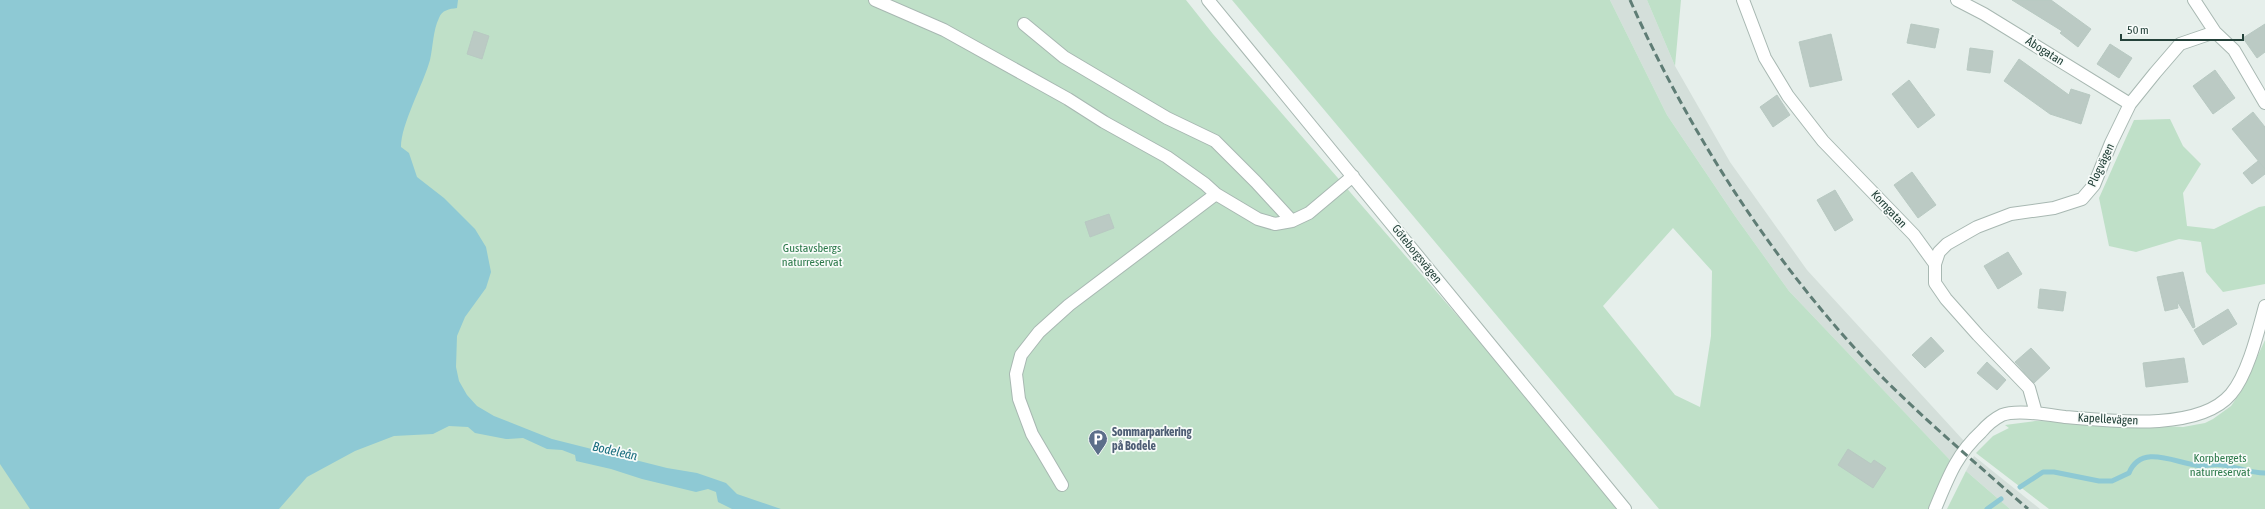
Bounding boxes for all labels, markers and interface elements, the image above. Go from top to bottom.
scale bar [2121,16,2243,42]
text: 50 m [2127,23,2149,37]
street label: Åbogatan [2023,34,2067,68]
street label: Plogvägen [2085,141,2117,189]
street label: Korngatan [1868,187,1910,231]
street label: Göteborgsvägen [1389,222,1445,286]
park label: Gustavsbergs naturreservat [782,241,843,269]
street label: Kapellevägen [2077,410,2139,428]
place label: Sommarparkering på Bodele [1112,425,1192,453]
parking icon: Sommarparkering på Bodele [1087,428,1109,456]
water label: Bodeleån [591,439,640,464]
park label: Korpbergets naturreservat [2190,451,2251,479]

